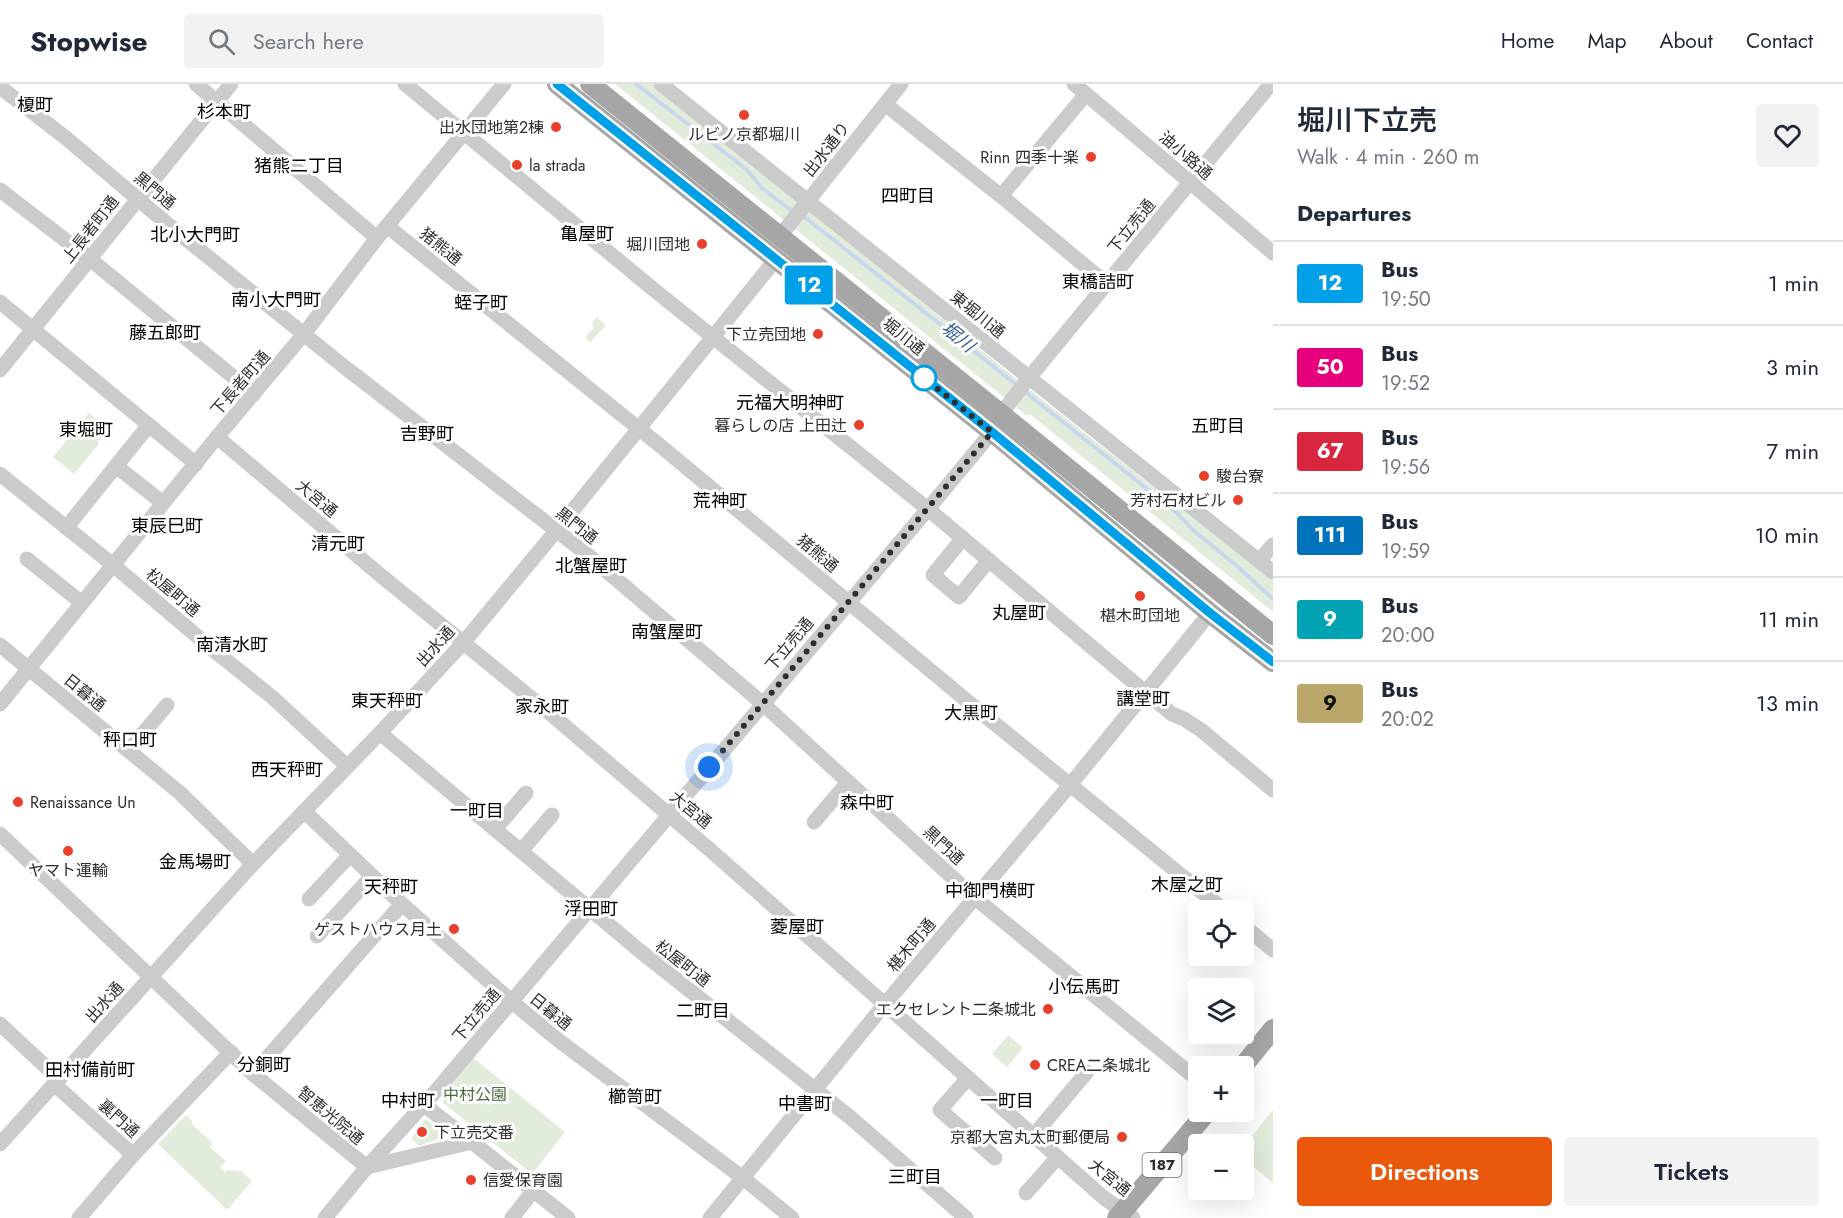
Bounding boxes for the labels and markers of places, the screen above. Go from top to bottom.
marker: ルビノ京都堀川 [737,108,751,122]
place label: 出水団地第2棟 [439,116,544,139]
marker: 出水団地第2棟 [549,120,563,134]
place label: ルビノ京都堀川 [688,123,800,146]
place label: Rinn 四季十楽 [980,146,1079,169]
marker: Rinn 四季十楽 [1084,150,1098,164]
place label: la strada [529,154,585,177]
marker: la strada [510,158,524,172]
place label: 堀川団地 [626,233,690,256]
marker: 堀川団地 [695,237,709,251]
place label: 下立売団地 [726,323,806,346]
marker: 下立売団地 [811,327,825,341]
unlabelled marker [911,365,937,391]
place label: 暮らしの店 上田辻 [714,414,847,437]
marker: 暮らしの店 上田辻 [852,418,866,432]
place label: 駿台寮 [1216,465,1264,488]
marker: 駿台寮 [1197,469,1211,483]
place label: 芳村石材ビル [1130,489,1226,512]
marker: 芳村石材ビル [1231,493,1245,507]
marker: 椹木町団地 [1133,589,1147,603]
place label: 椹木町団地 [1100,604,1180,627]
place label: Renaissance Un [30,791,136,814]
marker: Renaissance Un [11,795,25,809]
marker: ヤマト運輸 [61,844,75,858]
place label: ヤマト運輸 [28,859,108,882]
place label: ゲストハウス月土 [314,918,442,941]
marker: ゲストハウス月土 [447,922,461,936]
place label: エクセレント二条城北 [876,998,1036,1021]
marker: エクセレント二条城北 [1041,1002,1055,1016]
place label: CREA二条城北 [1047,1054,1150,1077]
marker: CREA二条城北 [1028,1058,1042,1072]
place label: 下立売交番 [434,1121,514,1144]
marker: 下立売交番 [415,1125,429,1139]
place label: 京都大宮丸太町郵便局 [950,1126,1110,1149]
marker: 京都大宮丸太町郵便局 [1115,1130,1129,1144]
place label: 信愛保育園 [483,1169,563,1192]
marker: 信愛保育園 [464,1173,478,1187]

